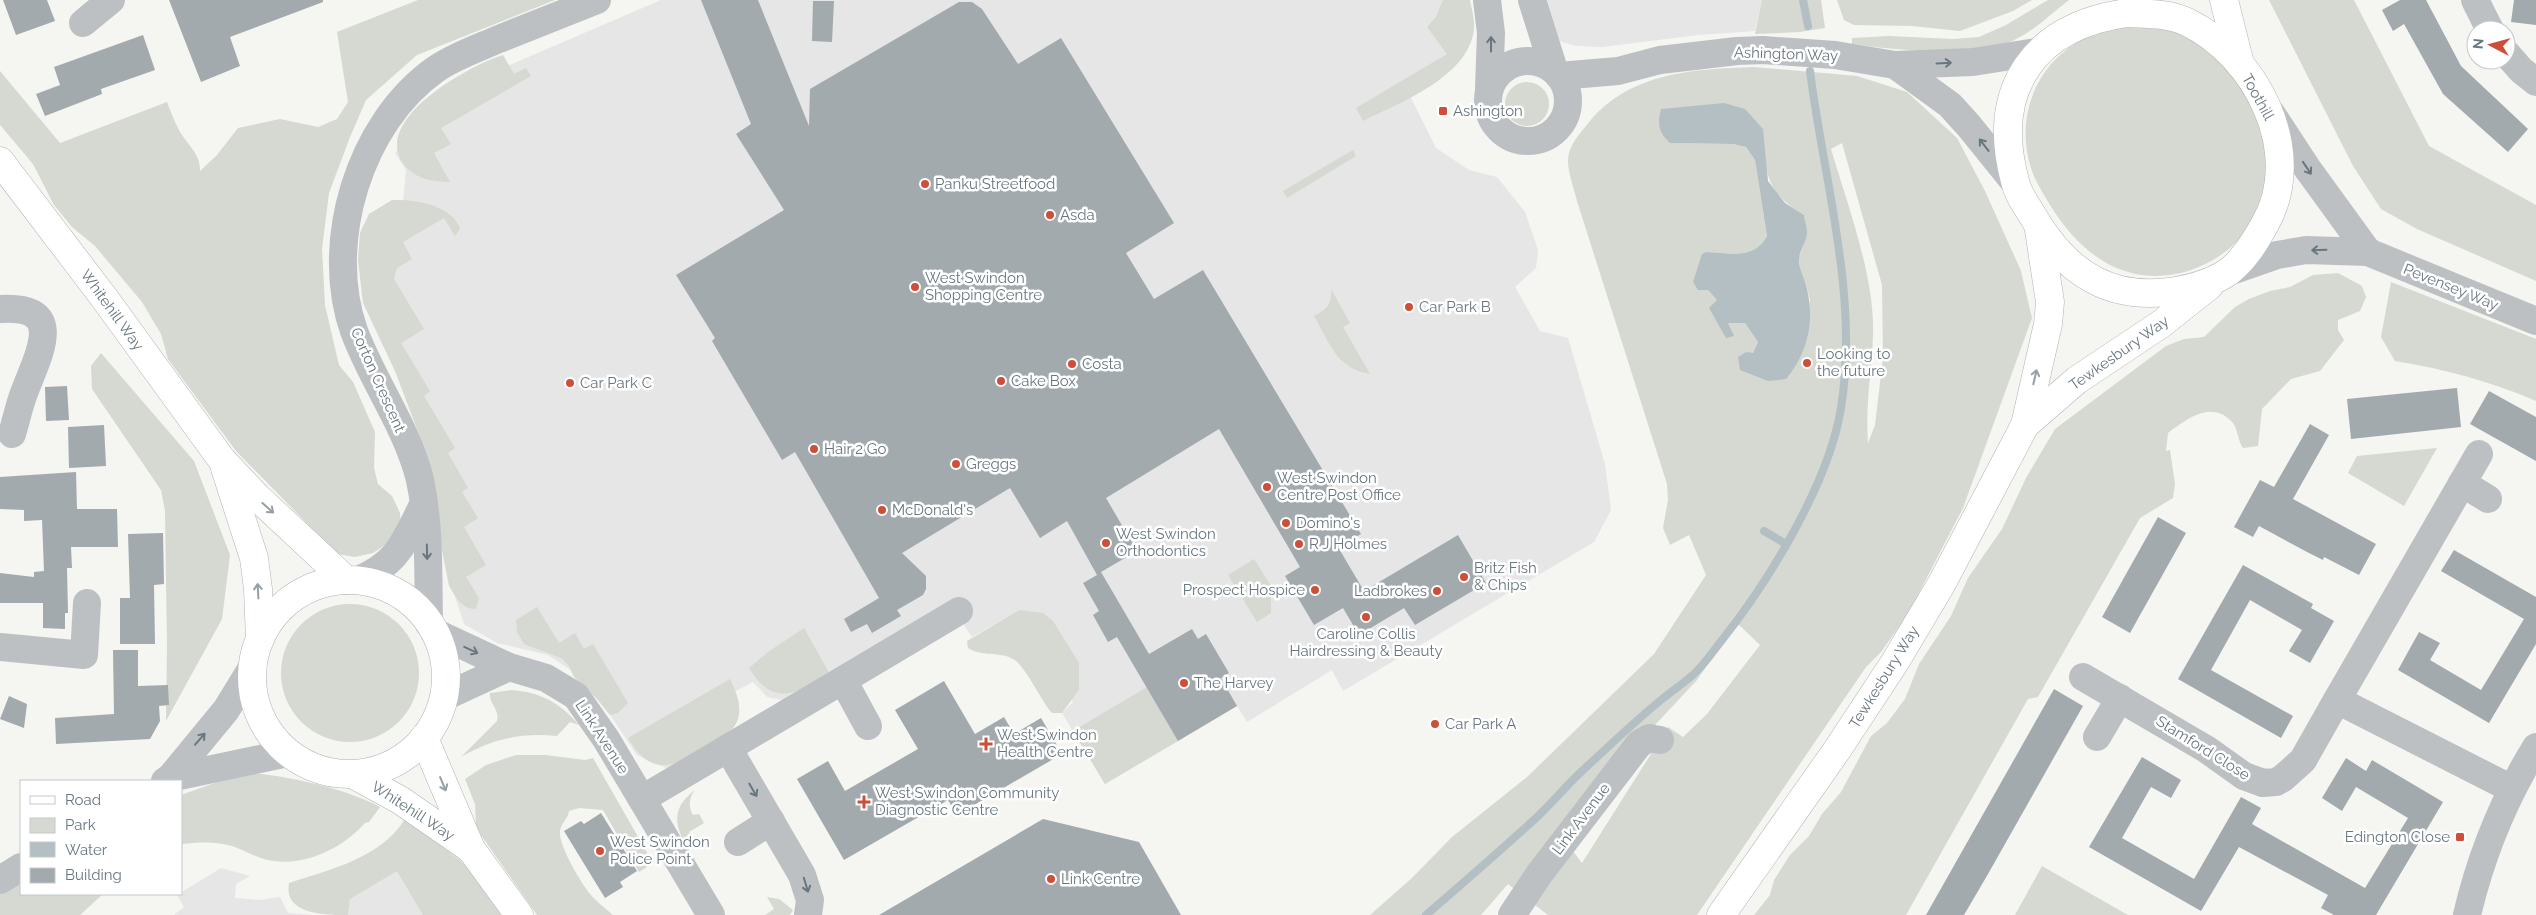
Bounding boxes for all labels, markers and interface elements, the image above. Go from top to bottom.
north arrow [2466,20,2516,70]
one-way arrow [1486,36,1496,52]
text: N [2470,37,2487,50]
street label: Ashington Way [1734,43,1838,65]
one-way arrow [1936,59,1952,68]
street label: Toothill [2238,71,2279,124]
place label: Ashington [1453,102,1523,120]
marker: Ashington [1437,105,1449,117]
one-way arrow [1979,138,1989,152]
one-way arrow [2302,161,2312,175]
place label: Panku Streetfood [935,175,1055,193]
marker: Panku Streetfood [919,178,931,190]
place label: Asda [1060,206,1095,224]
marker: Asda [1044,209,1056,221]
one-way arrow [2311,245,2328,255]
street label: Pevensey Way [2401,260,2501,314]
street label: Whitehill Way [77,266,147,354]
place label: West Swindon Shopping Centre [925,269,1042,304]
marker: West Swindon Shopping Centre [909,281,921,293]
place label: Car Park B [1419,298,1491,316]
marker: Car Park B [1403,301,1415,313]
street label: Tewkesbury Way [2066,312,2172,394]
street label: Corton Crescent [347,325,409,435]
place label: Looking to the future [1817,345,1890,380]
place label: Costa [1082,355,1122,373]
marker: Looking to the future [1801,357,1813,369]
marker: Costa [1066,358,1078,370]
one-way arrow [2031,370,2040,386]
place label: Cake Box [1011,372,1076,390]
place label: Car Park C [580,374,652,392]
marker: Cake Box [995,375,1007,387]
marker: Car Park C [564,377,576,389]
place label: Hair 2 Go [824,440,887,458]
marker: Hair 2 Go [808,443,820,455]
place label: Greggs [966,455,1016,473]
marker: Greggs [950,458,962,470]
place label: West Swindon Centre Post Office [1277,469,1401,504]
marker: West Swindon Centre Post Office [1261,481,1273,493]
place label: McDonald's [892,501,973,519]
one-way arrow [262,502,275,514]
marker: McDonald's [876,504,888,516]
place label: Domino's [1296,514,1360,532]
marker: Domino's [1280,517,1292,529]
place label: West Swindon Orthodontics [1116,525,1216,560]
place label: R J Holmes [1309,535,1387,553]
marker: West Swindon Orthodontics [1100,537,1112,549]
marker: R J Holmes [1293,538,1305,550]
one-way arrow [422,544,432,560]
place label: Britz Fish & Chips [1474,559,1537,594]
marker: Britz Fish & Chips [1458,571,1470,583]
place label: Prospect Hospice [1183,581,1305,599]
place label: Ladbrokes [1354,582,1427,600]
one-way arrow [253,583,262,599]
marker: Prospect Hospice [1309,584,1321,596]
marker: Ladbrokes [1431,585,1443,597]
marker: Caroline Collis Hairdressing & Beauty [1360,611,1372,623]
street label: Tewkesbury Way [1845,622,1923,732]
place label: Caroline Collis Hairdressing & Beauty [1289,625,1443,660]
one-way arrow [463,646,478,655]
place label: The Harvey [1194,674,1273,692]
marker: The Harvey [1178,677,1190,689]
street label: Link Avenue [571,697,633,778]
street label: Stamford Close [2153,712,2253,784]
place label: Car Park A [1445,715,1516,733]
marker: Car Park A [1429,718,1441,730]
place label: West Swindon Health Centre [997,726,1097,761]
one-way arrow [195,733,206,746]
marker: West Swindon Health Centre [979,737,993,751]
one-way arrow [439,776,448,791]
street label: Whitehill Way [368,777,458,845]
legend [20,780,182,895]
street label: Link Avenue [1548,780,1614,858]
one-way arrow [748,782,758,797]
place label: West Swindon Community Diagnostic Centre [875,784,1059,819]
text: Road [65,791,101,809]
marker: West Swindon Community Diagnostic Centre [857,795,871,809]
text: Park [65,816,96,834]
place label: Edington Close [2345,828,2450,846]
marker: Edington Close [2454,831,2466,843]
place label: West Swindon Police Point [610,833,710,868]
text: Water [65,841,108,859]
marker: West Swindon Police Point [594,845,606,857]
text: Building [65,866,122,884]
place label: Link Centre [1061,870,1140,888]
marker: Link Centre [1045,873,1057,885]
one-way arrow [801,877,811,893]

